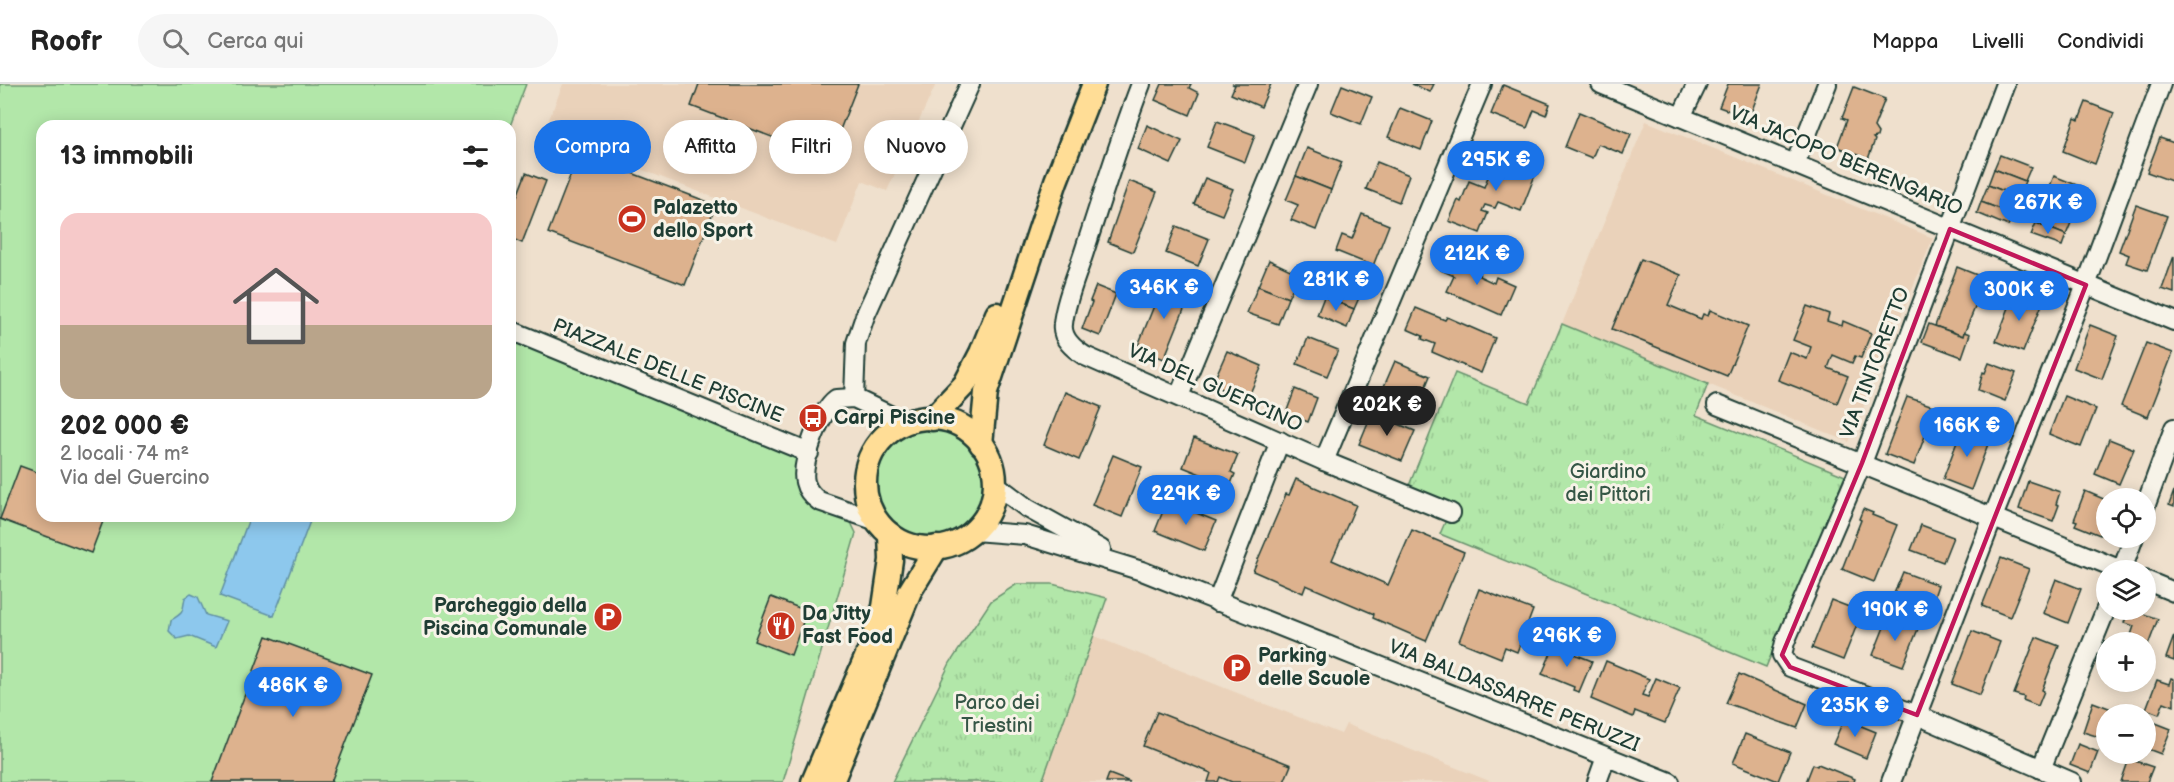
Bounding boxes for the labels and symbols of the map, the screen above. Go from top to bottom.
street label: VIA JACOPO BERENGARIO [1726,101,1966,221]
pin: 295K € [1447,141,1545,192]
pin: 267K € [1999,184,2097,235]
place label: Palazetto dello Sport [653,196,753,243]
sports icon: Palazetto dello Sport [616,203,648,235]
pin: 212K € [1428,235,1526,286]
pin: 281K € [1287,261,1385,312]
pin: 346K € [1115,269,1213,320]
pin: 300K € [1970,271,2068,322]
street label: VIA TINTORETTO [1835,284,1915,442]
street label: PIAZZALE DELLE PISCINE [549,314,787,428]
street label: VIA DEL GUERCINO [1124,339,1306,437]
pin: 202K € [1338,386,1436,437]
bus stop icon: Carpi Piscine [797,402,829,434]
place label: Carpi Piscine [834,406,955,430]
pin: 166K € [1918,407,2016,458]
park label: Giardino dei Pittori [1565,460,1651,507]
pin: 229K € [1137,475,1235,526]
pin: 190K € [1846,591,1944,642]
place label: Parcheggio della Piscina Comunale [423,594,587,641]
parking icon: Parcheggio della Piscina Comunale [592,601,624,633]
place label: Da Jitty Fast Food [802,602,893,649]
restaurant icon: Da Jitty Fast Food [765,610,797,642]
pin: 296K € [1518,617,1616,668]
street label: VIA BALDASSARRE PERUZZI [1385,635,1643,757]
place label: Parking delle Scuole [1258,644,1370,691]
parking icon: Parking delle Scuole [1221,652,1253,684]
pin: 486K € [244,667,342,718]
pin: 235K € [1806,687,1904,738]
park label: Parco dei Triestini [954,691,1040,738]

